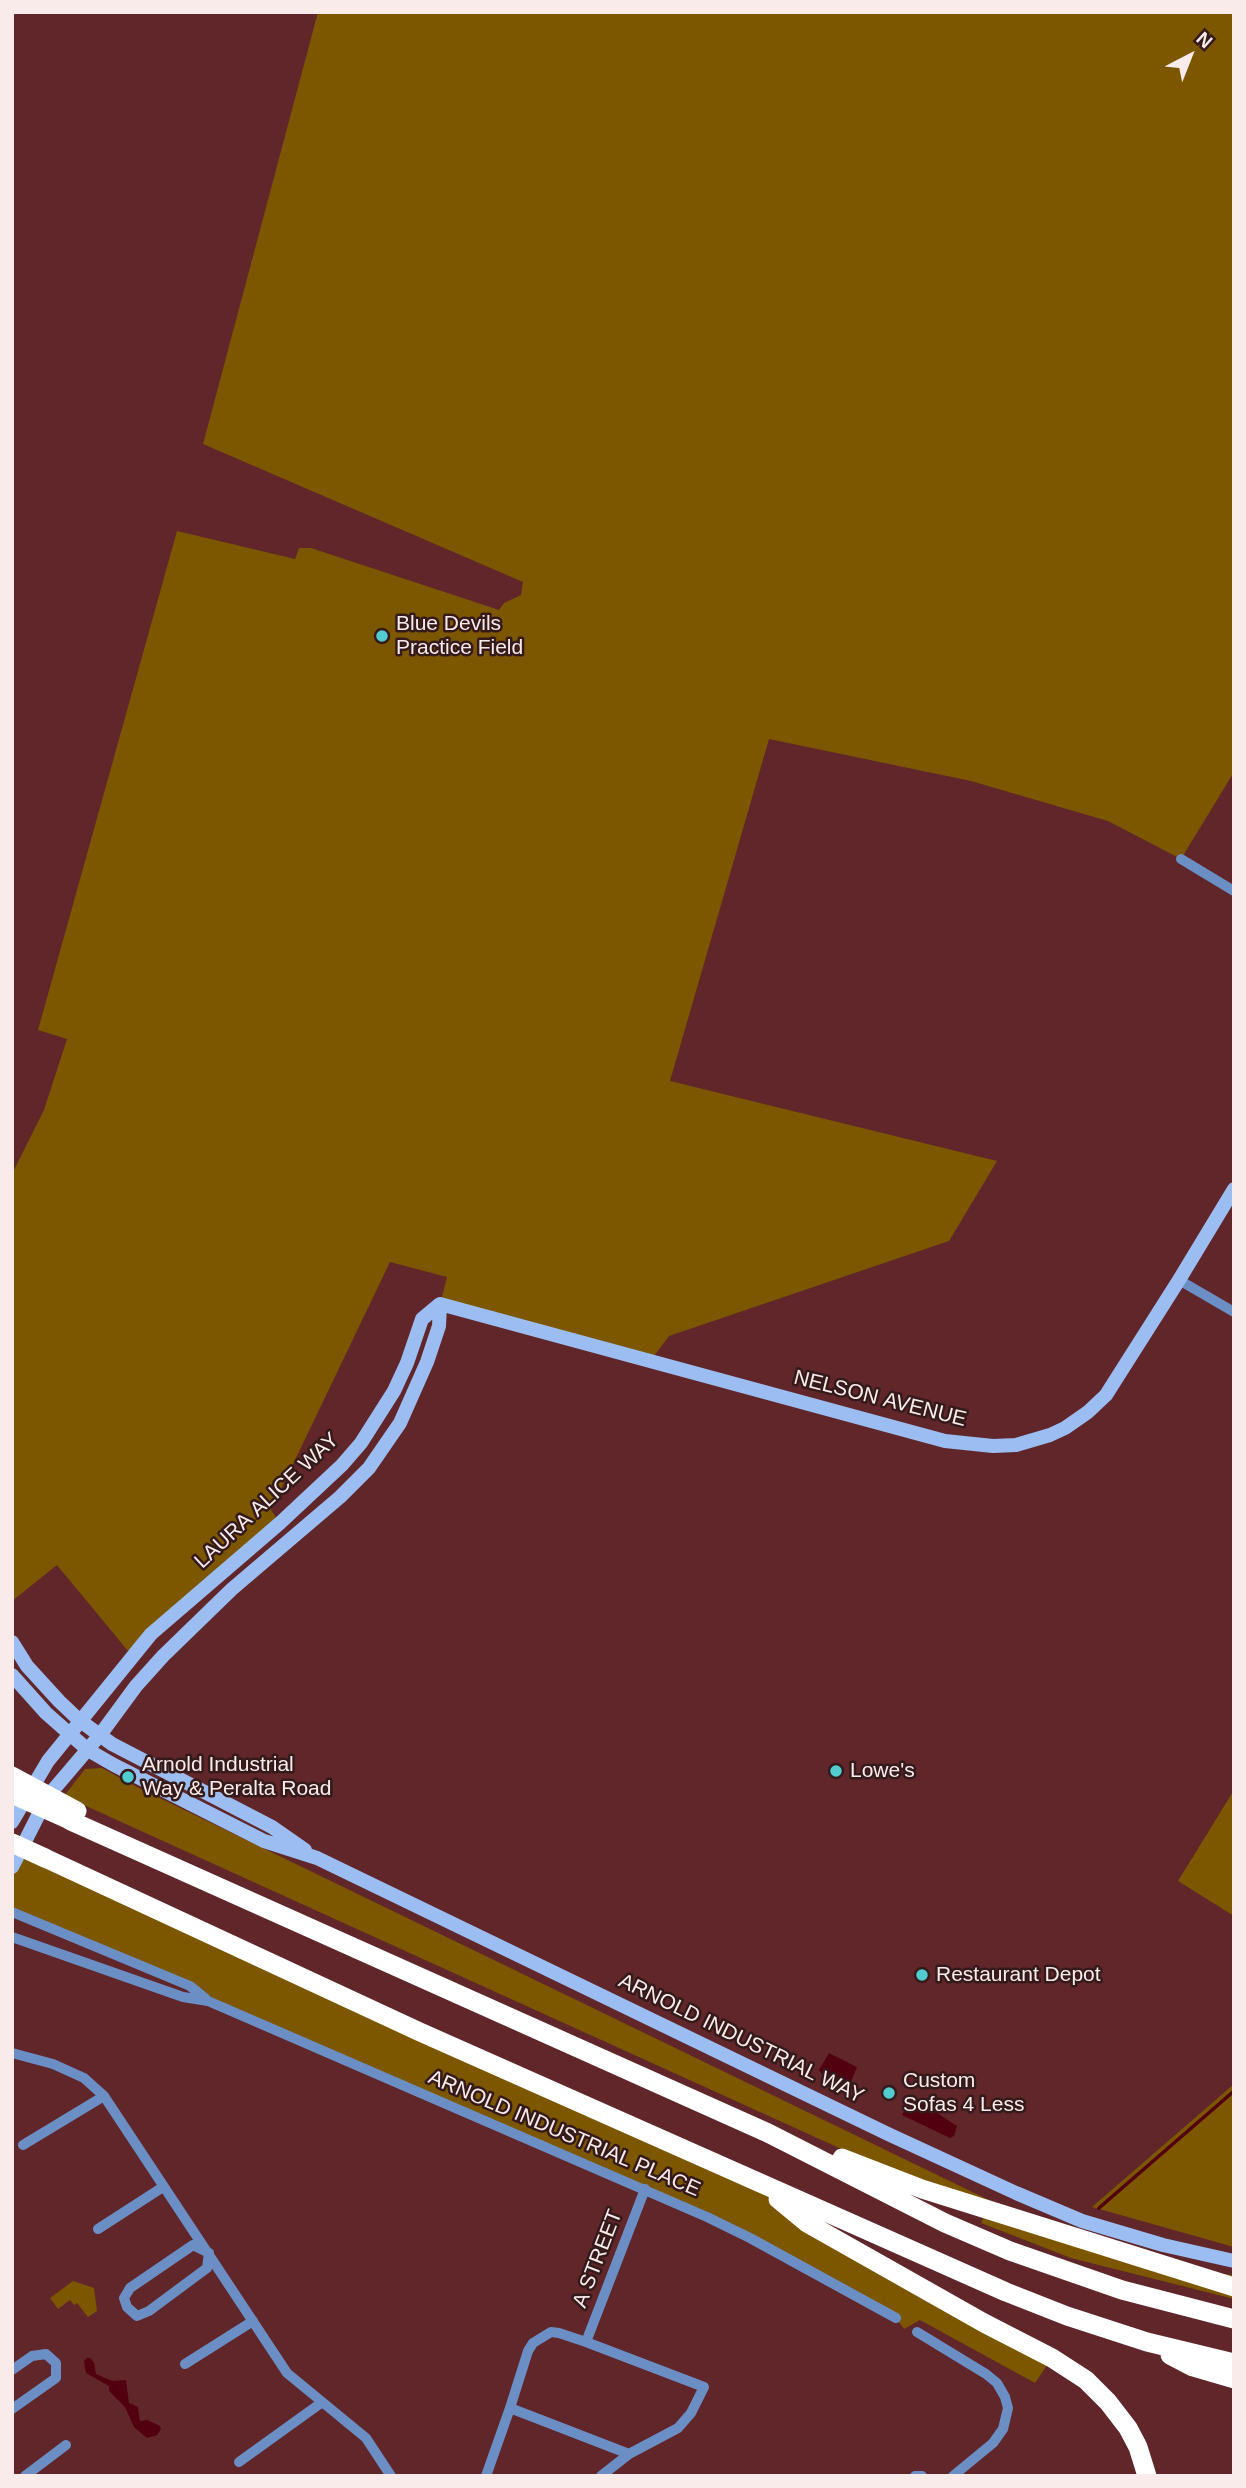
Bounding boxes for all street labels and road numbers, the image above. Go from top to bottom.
street label: NELSON AVENUE [791,1365,969,1433]
street label: LAURA ALICE WAY [190,1428,344,1574]
street label: ARNOLD INDUSTRIAL WAY [614,1969,868,2109]
street label: ARNOLD INDUSTRIAL PLACE [424,2065,704,2203]
street label: A STREET [568,2207,628,2311]

